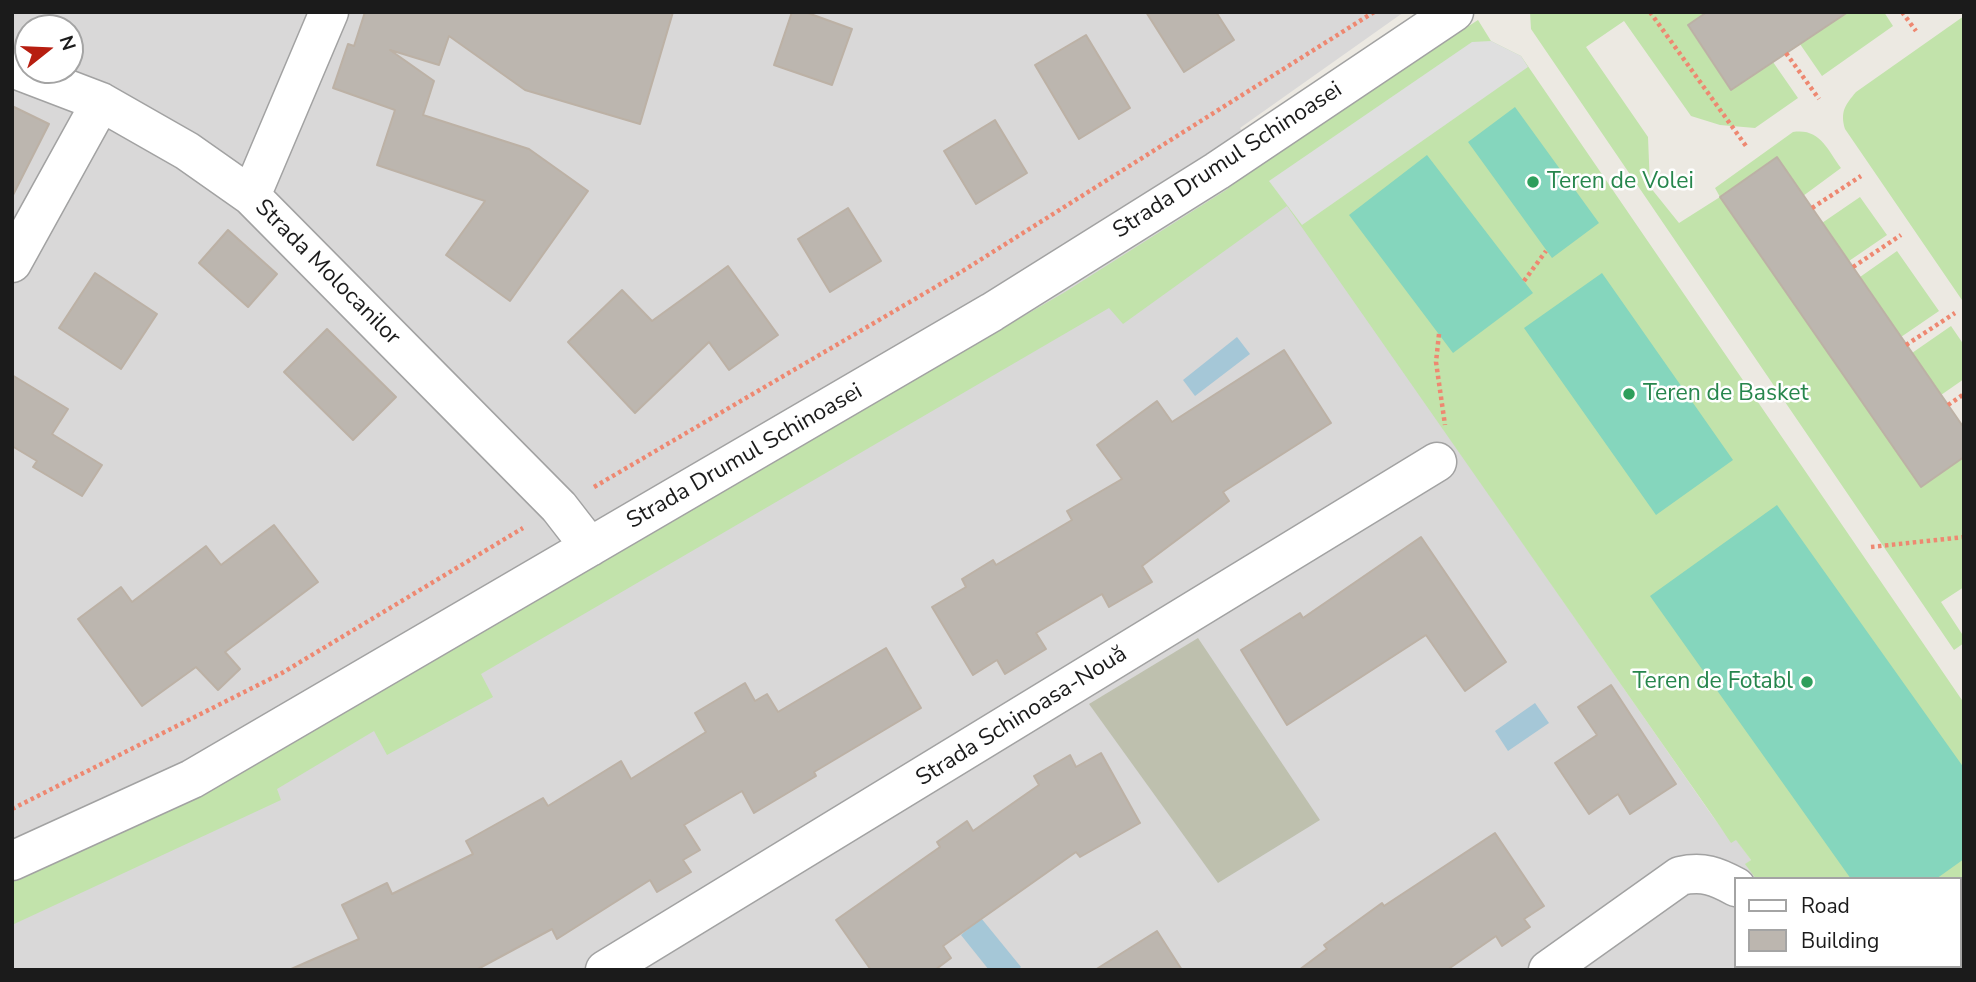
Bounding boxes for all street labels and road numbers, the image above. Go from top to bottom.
street label: Strada Drumul Schinoasei [1108,77,1348,245]
street label: Strada Molocanilor [248,194,406,352]
street label: Strada Drumul Schinoasei [622,378,868,536]
street label: Strada Schinoasa-Nouă [912,641,1132,793]

